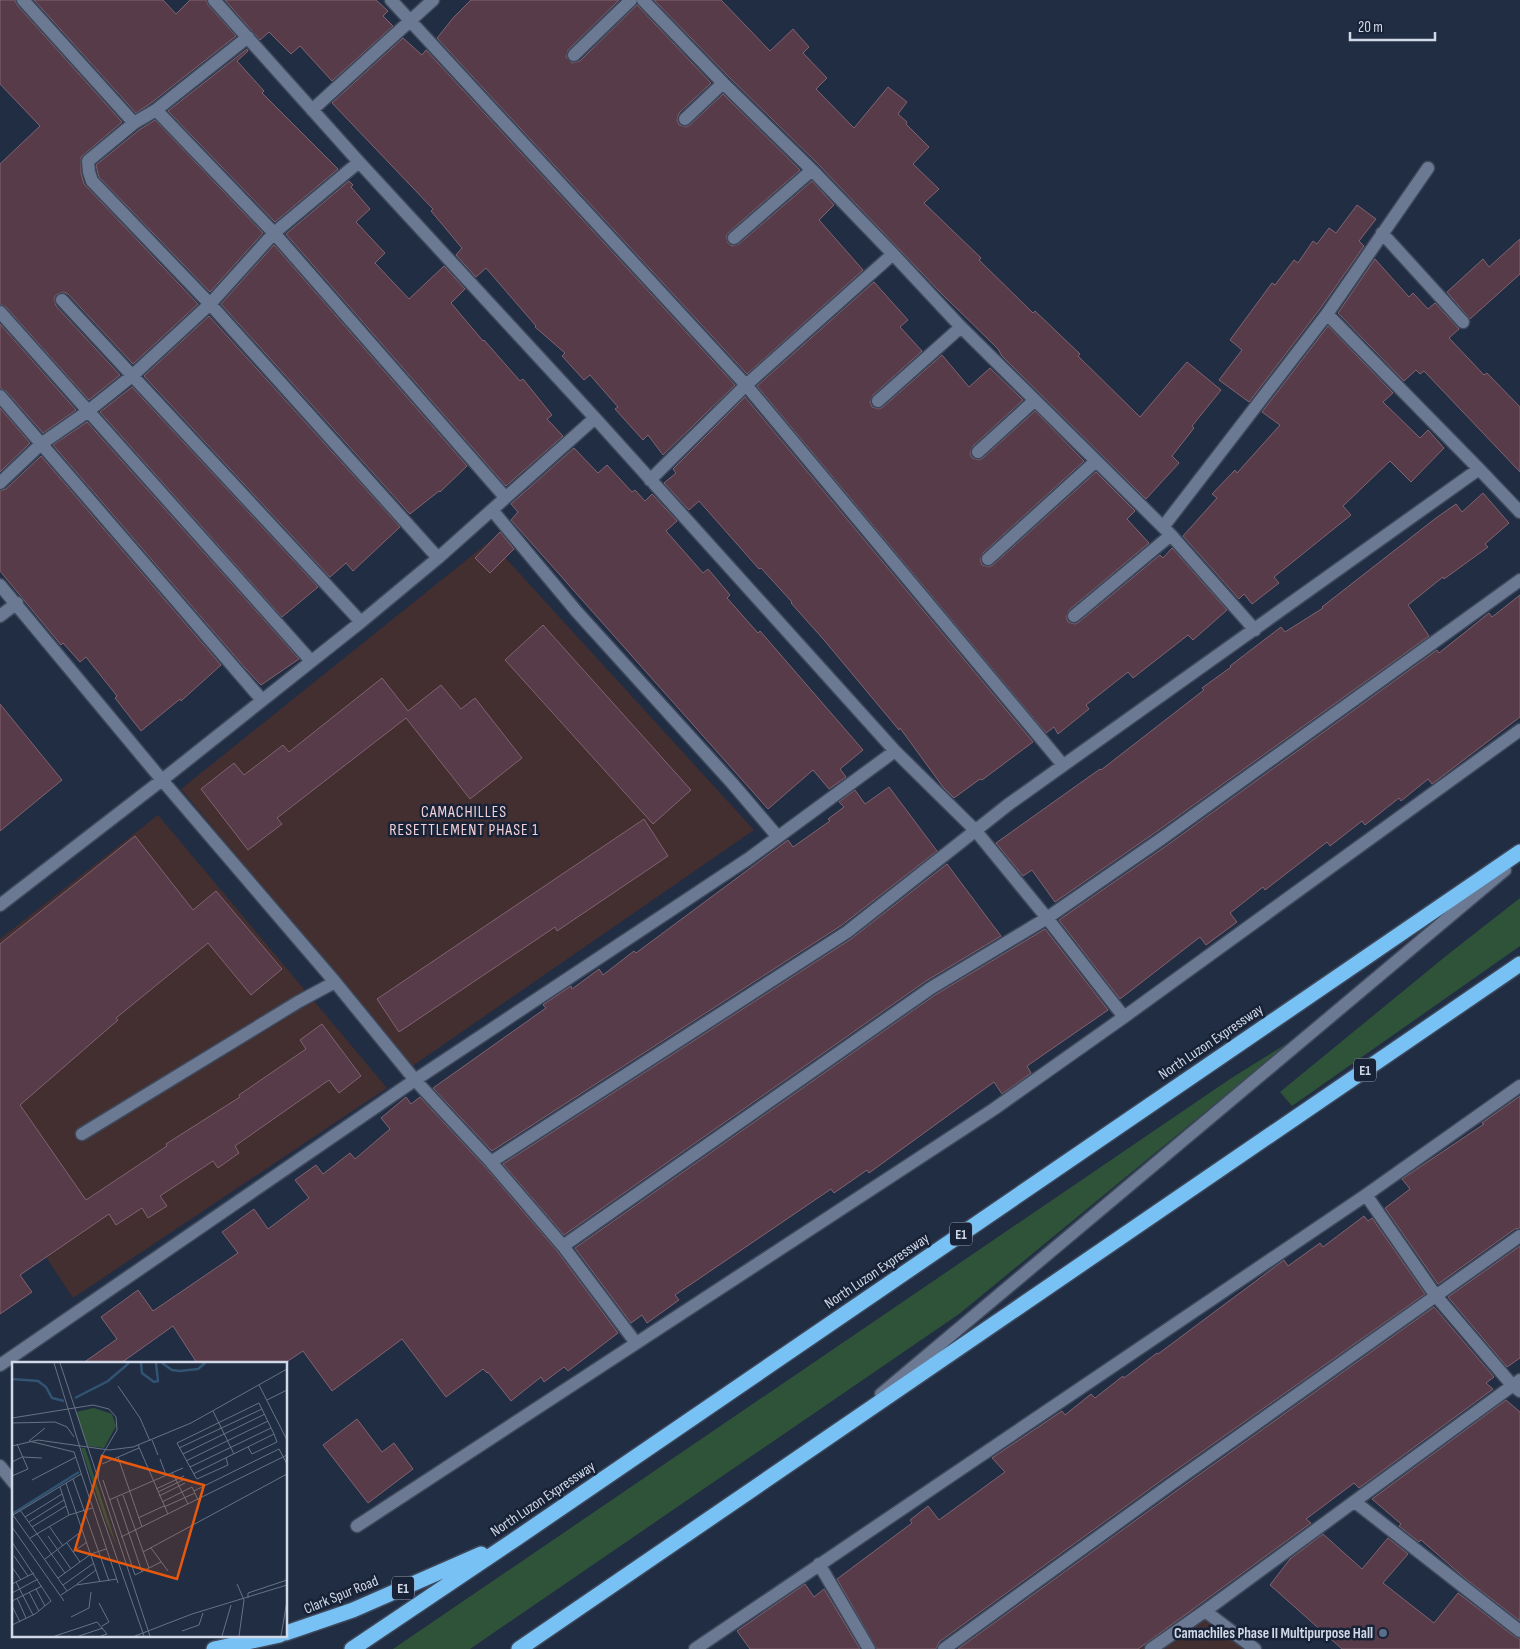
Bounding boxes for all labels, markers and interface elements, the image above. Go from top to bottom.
scale bar [1350,10,1435,42]
text: 20 m [1358,18,1383,37]
district label: CAMACHILLES RESETTLEMENT PHASE 1 [389,803,539,840]
street label: North Luzon Expressway [1155,1000,1267,1084]
road number: E1 [1354,1058,1376,1082]
road number: E1 [950,1222,972,1246]
street label: North Luzon Expressway [821,1229,933,1313]
inset map [12,1362,288,1636]
street label: North Luzon Expressway [487,1457,599,1541]
street label: Clark Spur Road [301,1571,381,1619]
road number: E1 [392,1576,414,1600]
place label: Camachiles Phase II Multipurpose Hall [1174,1624,1373,1643]
marker: Camachiles Phase II Multipurpose Hall [1377,1627,1389,1639]

